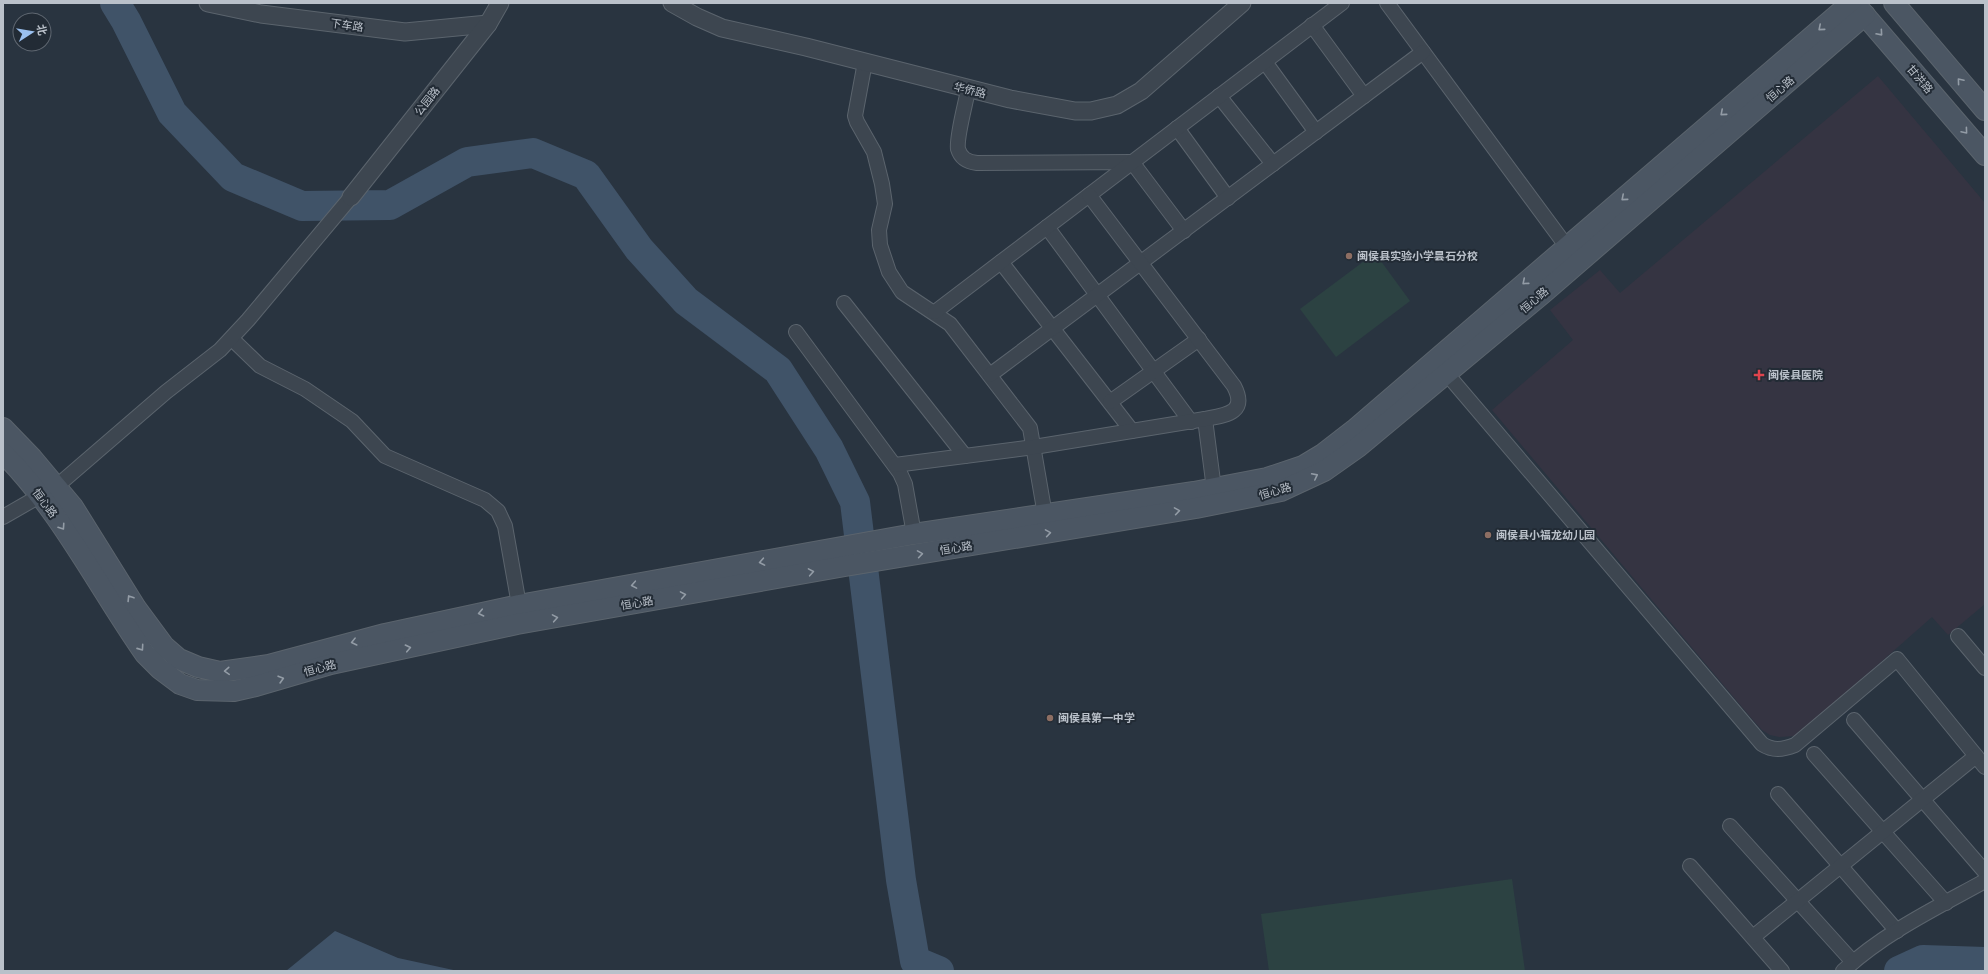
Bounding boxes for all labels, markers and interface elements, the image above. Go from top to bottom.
north arrow [12,12,52,52]
street label: 下车路 [330,15,364,34]
text: 北 [34,23,51,37]
one-way arrow [1818,23,1826,30]
one-way arrow [1876,28,1883,35]
street label: 甘洪路 [1904,61,1937,96]
street label: 恒心路 [1762,72,1797,105]
street label: 华侨路 [952,78,988,101]
one-way arrow [1957,78,1964,85]
street label: 公园路 [411,83,443,118]
one-way arrow [1720,108,1727,115]
one-way arrow [1960,127,1967,134]
one-way arrow [1622,193,1629,200]
place label: 闽侯县实验小学昙石分校 [1357,248,1478,263]
marker: 闽侯县实验小学昙石分校 [1344,251,1354,261]
one-way arrow [1523,278,1530,285]
street label: 恒心路 [1516,283,1551,316]
place label: 闽侯县医院 [1768,367,1823,382]
marker: 闽侯县医院 [1753,369,1765,381]
one-way arrow [1311,473,1319,480]
street label: 恒心路 [1257,479,1293,502]
street label: 恒心路 [29,485,61,520]
one-way arrow [1174,508,1180,516]
one-way arrow [57,523,65,530]
place label: 闽侯县小福龙幼儿园 [1496,527,1595,542]
one-way arrow [1045,529,1052,538]
marker: 闽侯县小福龙幼儿园 [1483,530,1493,540]
street label: 恒心路 [938,538,973,557]
one-way arrow [917,550,923,559]
one-way arrow [759,557,765,566]
one-way arrow [808,568,814,577]
one-way arrow [631,580,637,589]
one-way arrow [680,591,686,600]
street label: 恒心路 [619,592,654,613]
one-way arrow [127,595,134,602]
one-way arrow [478,609,484,617]
one-way arrow [552,614,558,622]
one-way arrow [351,637,358,646]
one-way arrow [136,643,143,650]
one-way arrow [404,644,411,652]
street label: 恒心路 [302,656,338,679]
one-way arrow [224,666,231,675]
one-way arrow [278,675,285,684]
place label: 闽侯县第一中学 [1058,710,1135,725]
marker: 闽侯县第一中学 [1045,713,1055,723]

